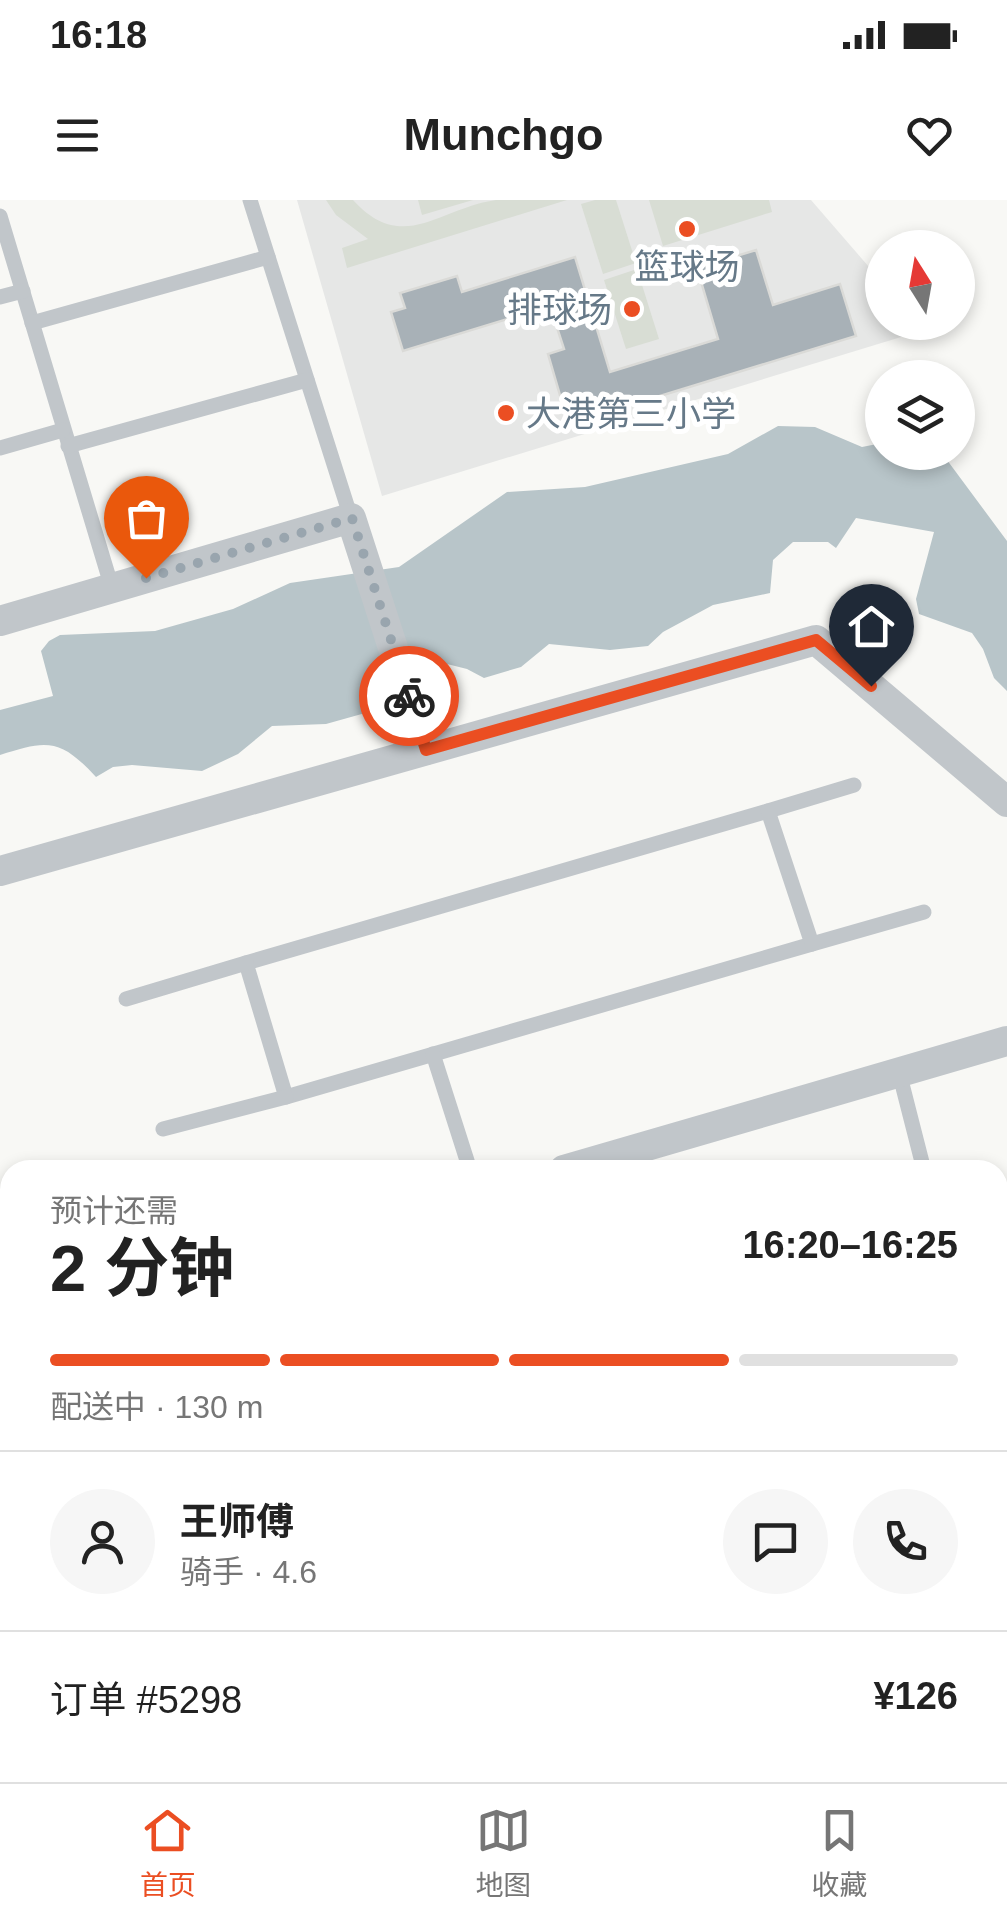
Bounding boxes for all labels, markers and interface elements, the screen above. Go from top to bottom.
text: 16:18 [50,14,147,56]
icon: menu [50,108,105,163]
icon: heart [902,108,957,163]
text: Munchgo [404,109,603,160]
marker: 篮球场 [676,218,698,240]
north arrow [865,230,975,340]
map controls [865,230,975,470]
place label: 篮球场 [634,247,740,286]
place label: 排球场 [507,290,612,329]
marker: 排球场 [621,298,643,320]
button: layers [865,360,975,470]
place label: 大港第三小学 [526,394,736,433]
marker: 大港第三小学 [495,402,517,424]
pin [104,476,189,579]
icon: bag [119,491,174,546]
pin [829,584,914,687]
icon: home [844,599,899,654]
courier [359,646,459,746]
icon: bike [382,669,437,724]
text: 预计还需 [50,1193,178,1229]
text: 16:20–16:25 [742,1224,958,1266]
text: 2 分钟 [50,1232,234,1305]
text: 配送中 · 130 m [50,1389,263,1425]
button: person [50,1489,155,1594]
button: chat [723,1489,828,1594]
button: phone [853,1489,958,1594]
text: 王师傅 [180,1501,294,1543]
text: 骑手 · 4.6 [180,1554,317,1590]
text: ¥126 [873,1675,958,1717]
text: 订单 #5298 [50,1679,242,1721]
tab: 首页 [140,1803,196,1903]
tab: 地图 [475,1803,531,1903]
tab: 收藏 [811,1803,867,1903]

